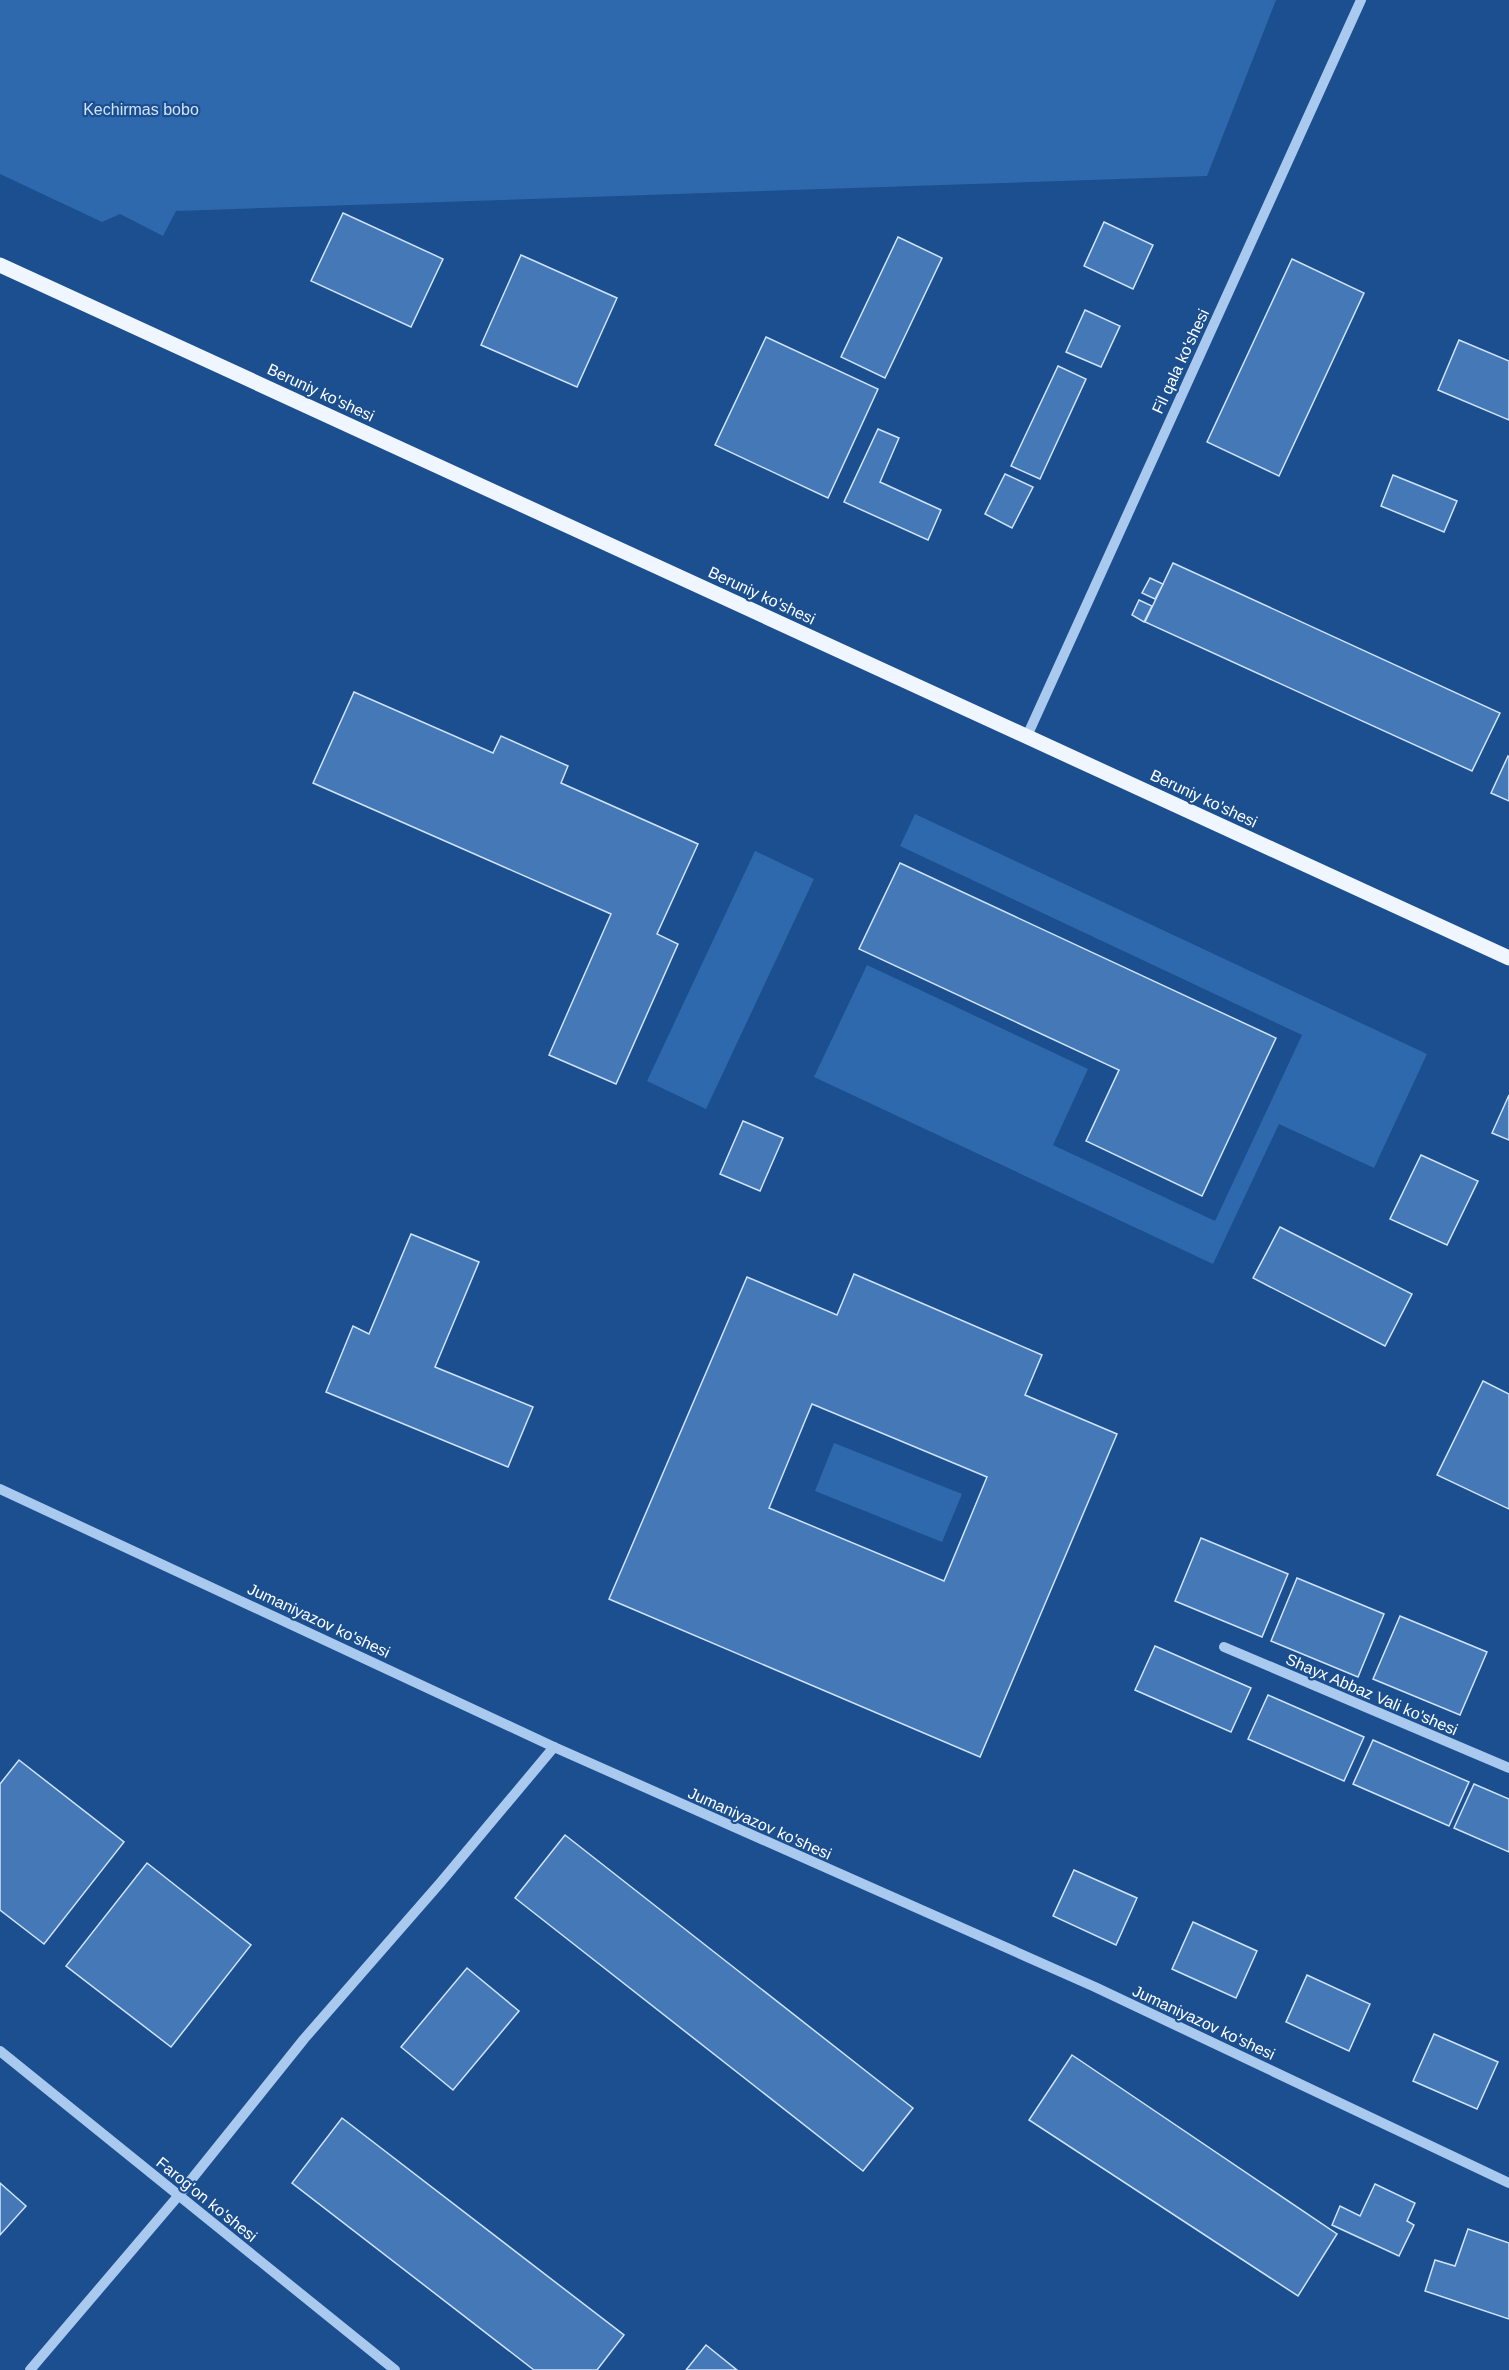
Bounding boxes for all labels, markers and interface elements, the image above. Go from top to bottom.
park label: Kechirmas bobo [83,101,199,118]
street label: Fil qala ko'shesi [1149,306,1212,416]
street label: Beruniy ko'shesi [265,360,377,425]
street label: Beruniy ko'shesi [706,563,818,628]
street label: Beruniy ko'shesi [1148,766,1260,831]
street label: Jumaniyazov ko'shesi [245,1580,393,1661]
street label: Shayx Abbaz Vali ko'shesi [1283,1650,1460,1738]
street label: Jumaniyazov ko'shesi [685,1784,834,1863]
street label: Jumaniyazov ko'shesi [1130,1982,1278,2063]
street label: Farog'on ko'shesi [153,2154,260,2245]

